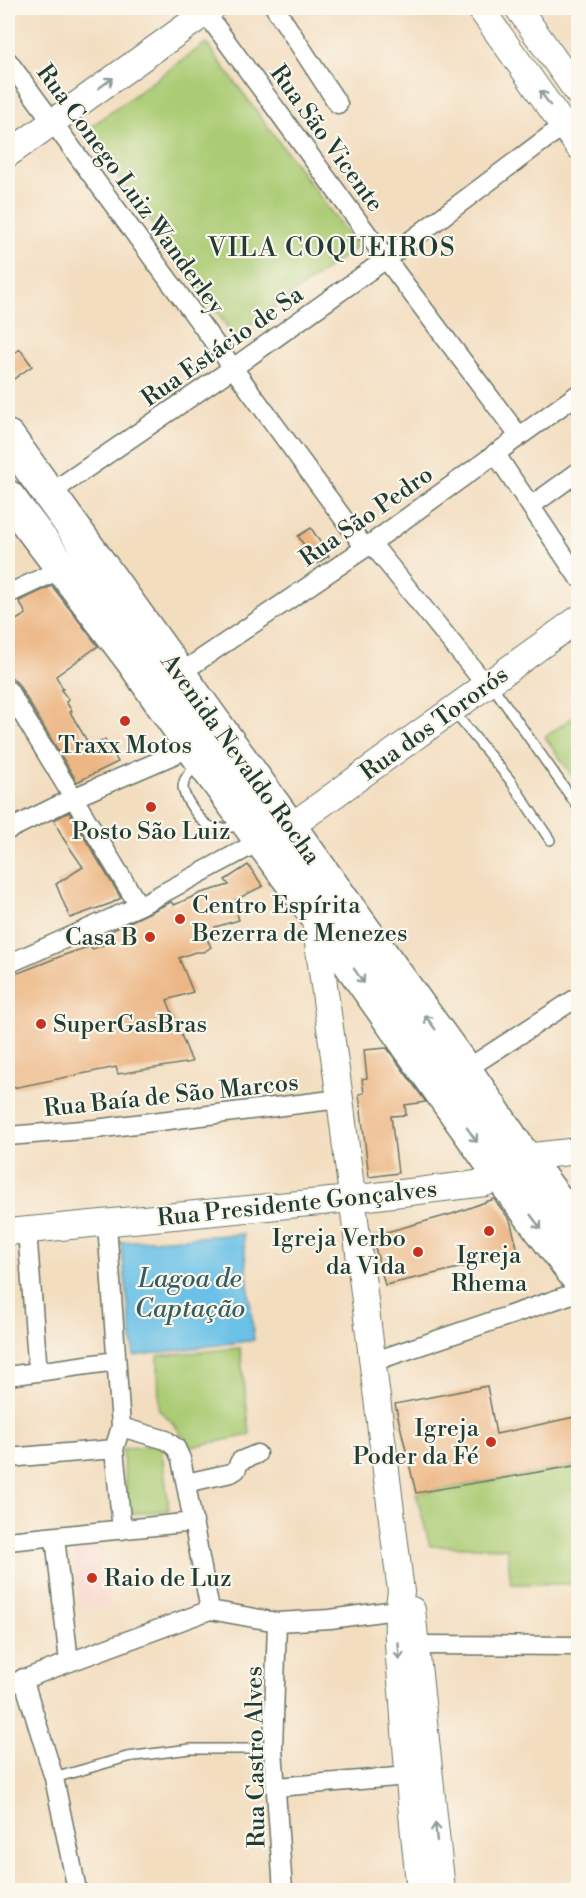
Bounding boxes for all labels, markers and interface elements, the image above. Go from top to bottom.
street label: Rua Conego Luiz Wanderley [29,59,231,321]
street label: Rua São Vicente [263,59,390,218]
one-way arrow [98,77,114,89]
one-way arrow [539,91,551,107]
district label: VILA COQUEIROS [207,232,456,264]
street label: Rua Estácio de Sa [136,279,310,414]
street label: Rua São Pedro [294,460,439,574]
street label: Avenida Nevaldo Rocha [153,648,327,871]
street label: Rua dos Tororós [355,660,515,788]
marker: Traxx Motos [118,714,132,728]
place label: Traxx Motos [58,731,192,761]
marker: Posto São Luiz [144,800,158,814]
place label: Posto São Luiz [72,817,230,847]
place label: Centro Espírita Bezerra de Menezes [191,891,407,949]
marker: Centro Espírita Bezerra de Menezes [173,912,187,926]
place label: Casa B [65,923,138,953]
marker: Casa B [143,930,157,944]
one-way arrow [353,967,365,983]
place label: SuperGasBras [53,1010,207,1040]
one-way arrow [424,1015,437,1031]
marker: SuperGasBras [34,1017,48,1031]
street label: Rua Baía de São Marcos [42,1068,300,1124]
one-way arrow [466,1126,478,1143]
street label: Rua Presidente Gonçalves [156,1174,438,1234]
one-way arrow [529,1214,542,1230]
place label: Igreja Verbo da Vida [272,1224,407,1282]
marker: Igreja Rhema [482,1224,496,1238]
place label: Igreja Rhema [451,1241,528,1299]
marker: Igreja Verbo da Vida [411,1245,425,1259]
water label: Lagoa de Captação [135,1263,245,1325]
place label: Igreja Poder da Fé [353,1414,480,1472]
marker: Igreja Poder da Fé [484,1435,498,1449]
place label: Raio de Luz [104,1564,231,1594]
marker: Raio de Luz [85,1571,99,1585]
one-way arrow [393,1640,404,1660]
street label: Rua Castro Alves [239,1666,273,1848]
one-way arrow [430,1823,441,1843]

